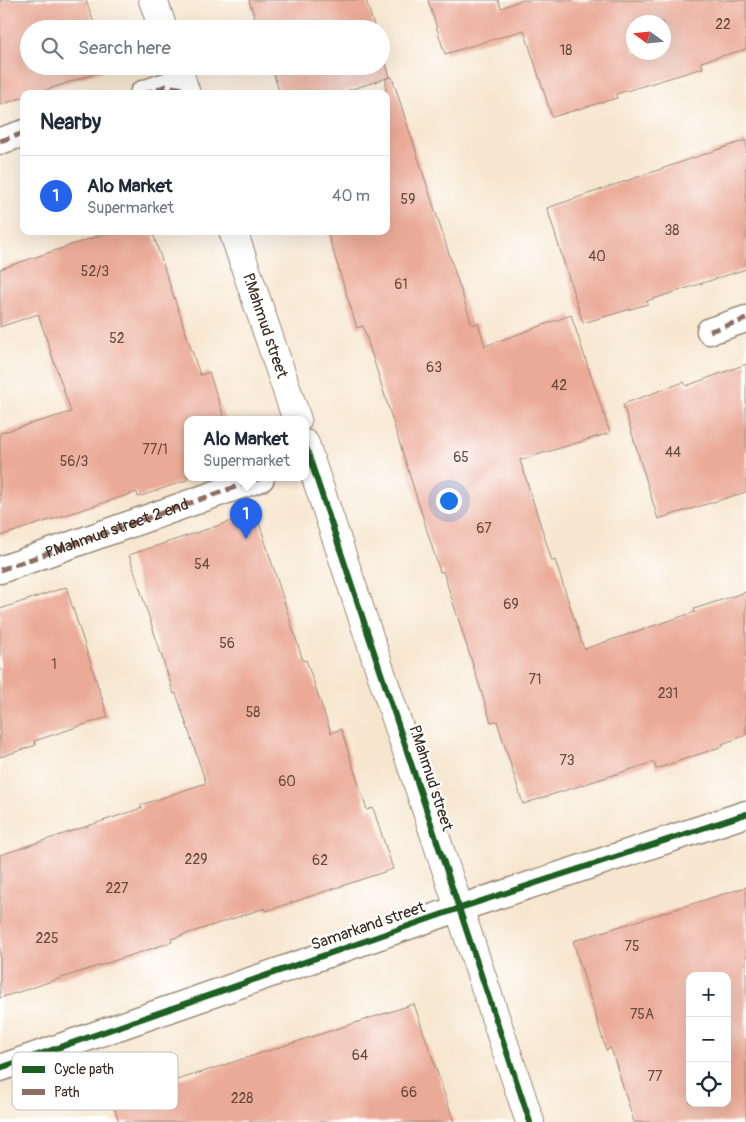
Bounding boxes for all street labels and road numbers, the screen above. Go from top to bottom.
street label: P.Mahmud street [238,270,292,382]
street label: P.Mahmud street 2 end [43,494,191,563]
street label: P.Mahmud street [405,723,458,834]
street label: Samarkand street [308,897,428,955]

